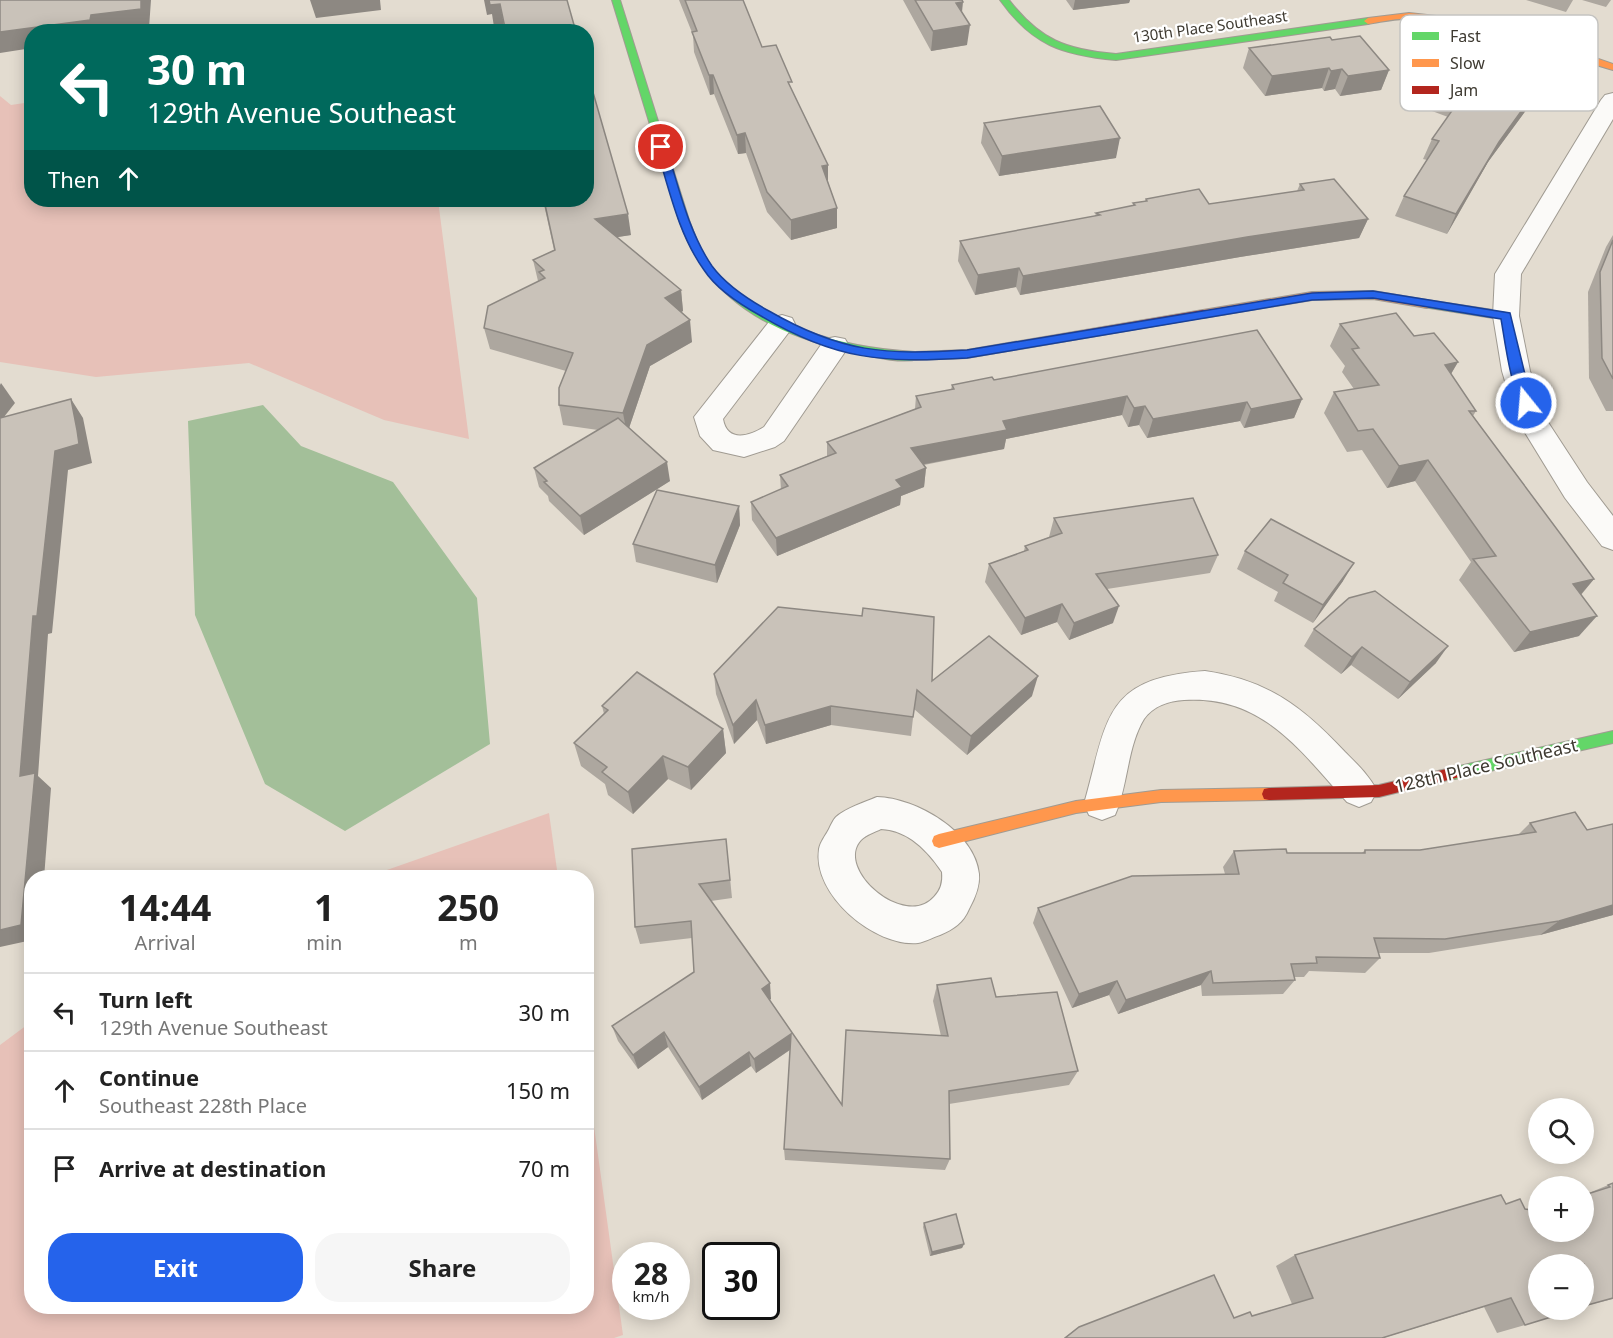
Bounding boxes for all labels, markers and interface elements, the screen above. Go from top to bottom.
street label: 130th Place Southeast [1131,5,1289,47]
legend [1400,15,1598,111]
text: Fast [1450,25,1481,47]
text: 30 m [147,40,247,97]
icon: left [48,48,126,126]
text: Slow [1450,52,1485,74]
text: Jam [1448,79,1478,101]
text: 129th Avenue Southeast [147,94,456,131]
pin [635,121,686,172]
icon: arrive [644,130,677,163]
icon: ahead [112,162,145,195]
text: Then [48,164,100,194]
position arrow [1494,371,1558,435]
street label: 128th Place Southeast [1392,732,1580,798]
text: 14:44 [119,883,211,932]
text: 1 [314,883,335,932]
text: 250 [437,883,499,932]
text: Arrival [135,929,196,956]
text: min [306,929,342,956]
text: m [459,929,478,956]
text: Turn left [99,984,193,1014]
icon: left [48,996,81,1029]
text: 30 m [519,997,570,1027]
text: 129th Avenue Southeast [99,1014,328,1041]
text: Continue [99,1062,199,1092]
icon: ahead [48,1074,81,1107]
text: 150 m [506,1075,570,1105]
text: Southeast 228th Place [99,1092,307,1119]
map controls [1528,1098,1594,1320]
button: search [1528,1098,1594,1164]
icon: arrive [48,1152,81,1185]
text: Arrive at destination [99,1153,326,1183]
text: 70 m [519,1153,570,1183]
button: + [1528,1176,1594,1242]
button: Exit [48,1233,303,1302]
button: Share [315,1233,570,1302]
speed limit sign: 30 [702,1242,780,1320]
text: 28 [634,1253,668,1294]
button: − [1528,1254,1594,1320]
text: km/h [633,1286,669,1306]

